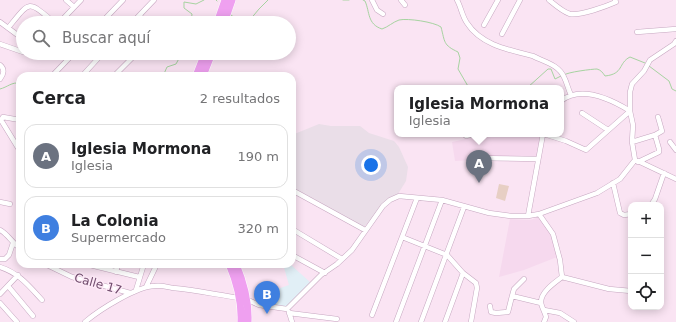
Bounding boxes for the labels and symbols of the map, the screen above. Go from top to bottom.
pin: A [466,150,492,183]
your location [361,155,381,175]
street label: Calle 17 [73,271,123,297]
pin: B [254,281,280,314]

